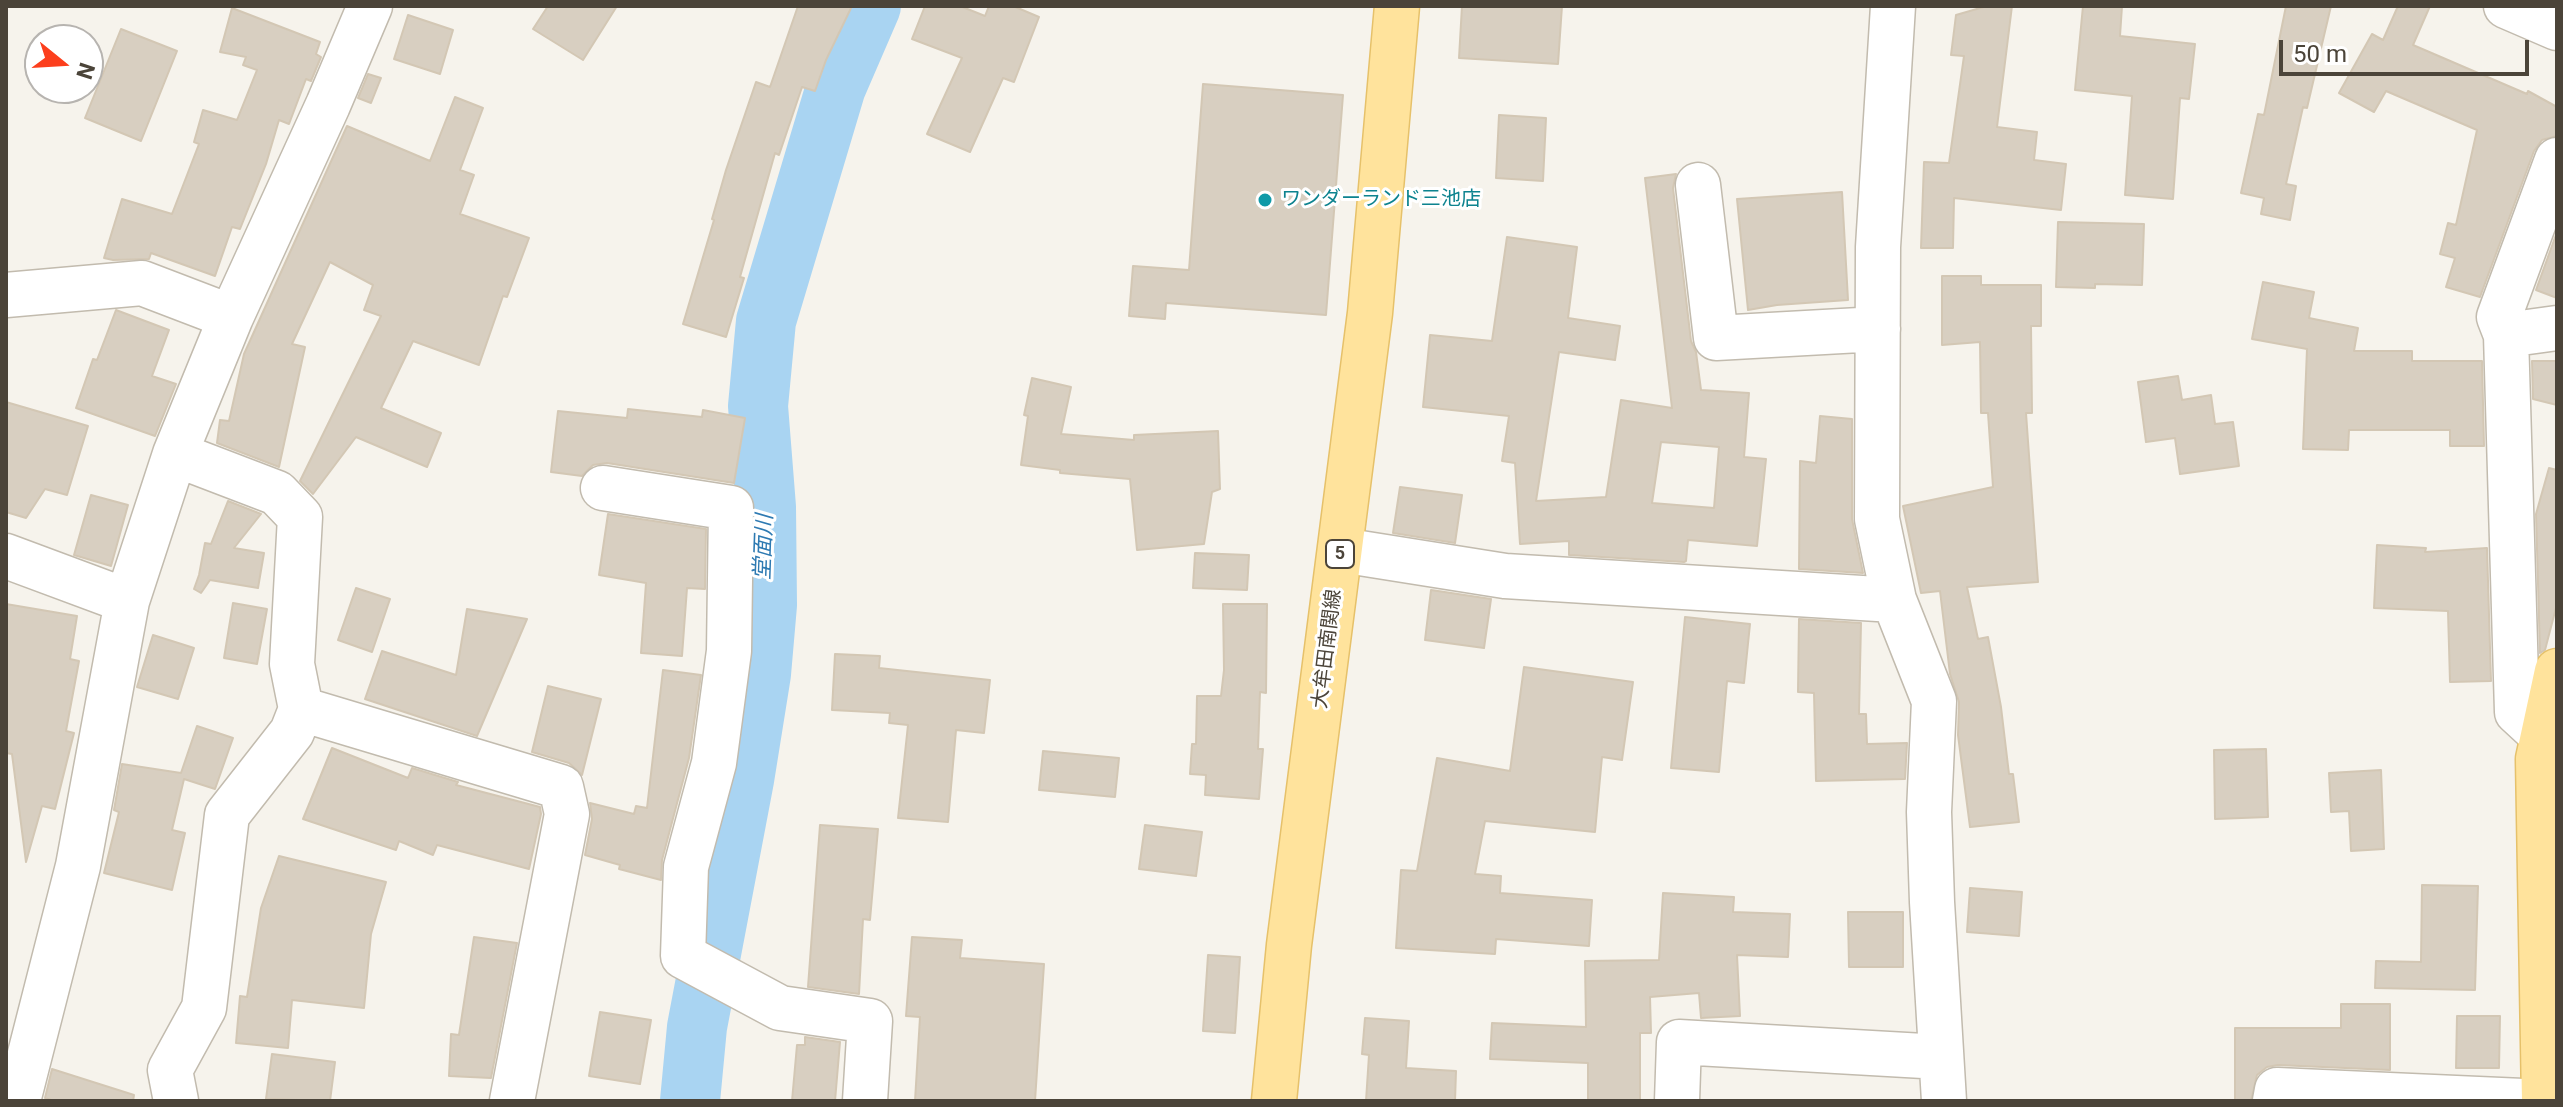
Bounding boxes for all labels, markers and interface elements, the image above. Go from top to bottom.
north arrow [24,24,104,104]
scale bar [2283,24,2533,74]
text: 50 m [2293,40,2347,68]
text: N [71,60,100,82]
place label: ワンダーランド三池店 [1281,188,1481,212]
marker: ワンダーランド三池店 [1256,191,1274,209]
water label: 堂面川 [751,514,779,580]
road number: 5 [1326,540,1354,568]
street label: 大牟田南関線 [1309,588,1347,710]

